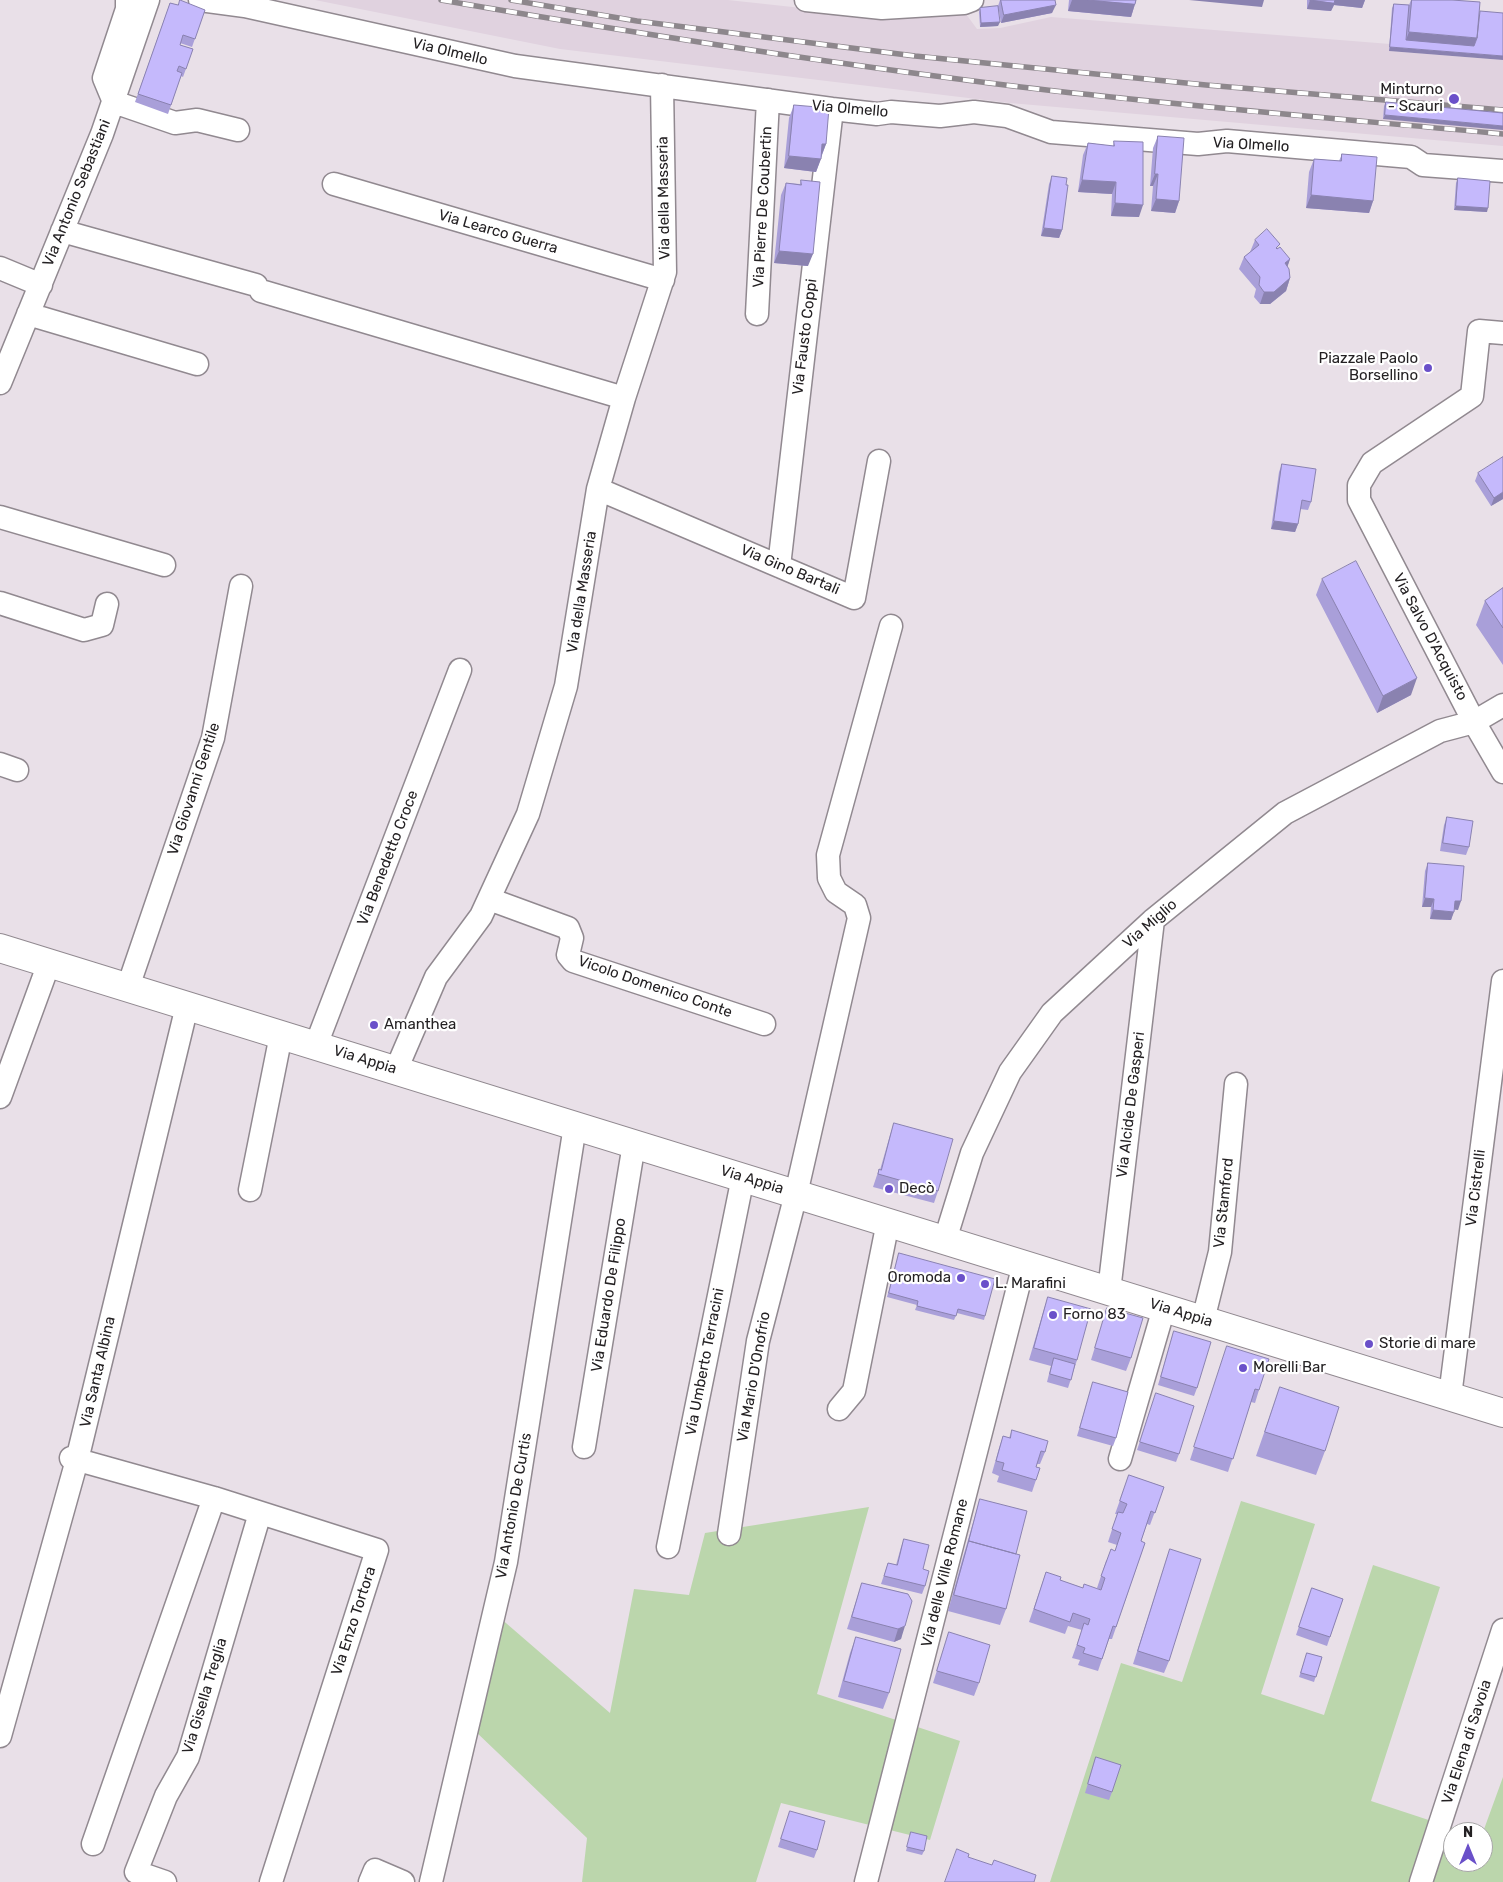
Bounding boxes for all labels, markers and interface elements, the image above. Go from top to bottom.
street label: Via Olmello [411,35,489,69]
place label: Minturno - Scauri [1380,81,1443,116]
marker: Minturno - Scauri [1447,92,1461,106]
street label: Via Olmello [811,97,889,121]
street label: Via Antonio Sebastiani [39,117,115,269]
street label: Via Pierre De Coubertin [750,126,776,288]
street label: Via Olmello [1212,134,1290,156]
street label: Via della Masseria [654,136,674,260]
street label: Via Learco Guerra [436,206,560,258]
street label: Via Fausto Coppi [789,278,821,396]
place label: Piazzale Paolo Borsellino [1319,350,1418,385]
marker: Piazzale Paolo Borsellino [1422,362,1434,374]
street label: Via della Masseria [563,530,601,654]
street label: Via Gino Bartali [738,541,842,599]
street label: Via Salvo D'Acquisto [1389,570,1471,704]
street label: Via Giovanni Gentile [164,720,224,858]
street label: Via Benedetto Croce [354,788,422,928]
street label: Via Miglio [1119,896,1181,952]
street label: Vicolo Domenico Conte [575,952,735,1022]
place label: Amanthea [384,1016,456,1034]
marker: Amanthea [368,1019,380,1031]
street label: Via Alcide De Gasperi [1113,1031,1149,1179]
street label: Via Appia [331,1042,399,1078]
street label: Via Cistrelli [1462,1149,1490,1227]
street label: Via Stamford [1210,1157,1238,1249]
street label: Via Appia [718,1162,786,1198]
place label: Decò [899,1180,935,1198]
marker: Decò [883,1183,895,1195]
street label: Via Eduardo De Filippo [588,1217,630,1373]
place label: Oromoda [888,1269,951,1287]
marker: Oromoda [955,1272,967,1284]
place label: L. Marafini [995,1275,1066,1293]
marker: L. Marafini [979,1278,991,1290]
street label: Via Umberto Terracini [682,1287,728,1437]
street label: Via Appia [1147,1295,1215,1331]
place label: Forno 83 [1063,1306,1126,1324]
marker: Forno 83 [1047,1309,1059,1321]
street label: Via Mario D'Onofrio [734,1310,774,1444]
street label: Via Santa Albina [76,1315,120,1429]
place label: Storie di mare [1379,1335,1476,1353]
marker: Storie di mare [1363,1338,1375,1350]
place label: Morelli Bar [1253,1359,1326,1377]
marker: Morelli Bar [1237,1362,1249,1374]
street label: Via Antonio De Curtis [492,1431,536,1581]
street label: Via delle Ville Romane [918,1497,972,1649]
street label: Via Enzo Tortora [328,1564,380,1678]
street label: Via Gisella Treglia [179,1636,231,1756]
street label: Via Elena di Savoia [1438,1678,1496,1806]
north arrow [1443,1822,1493,1872]
text: N [1463,1824,1473,1841]

